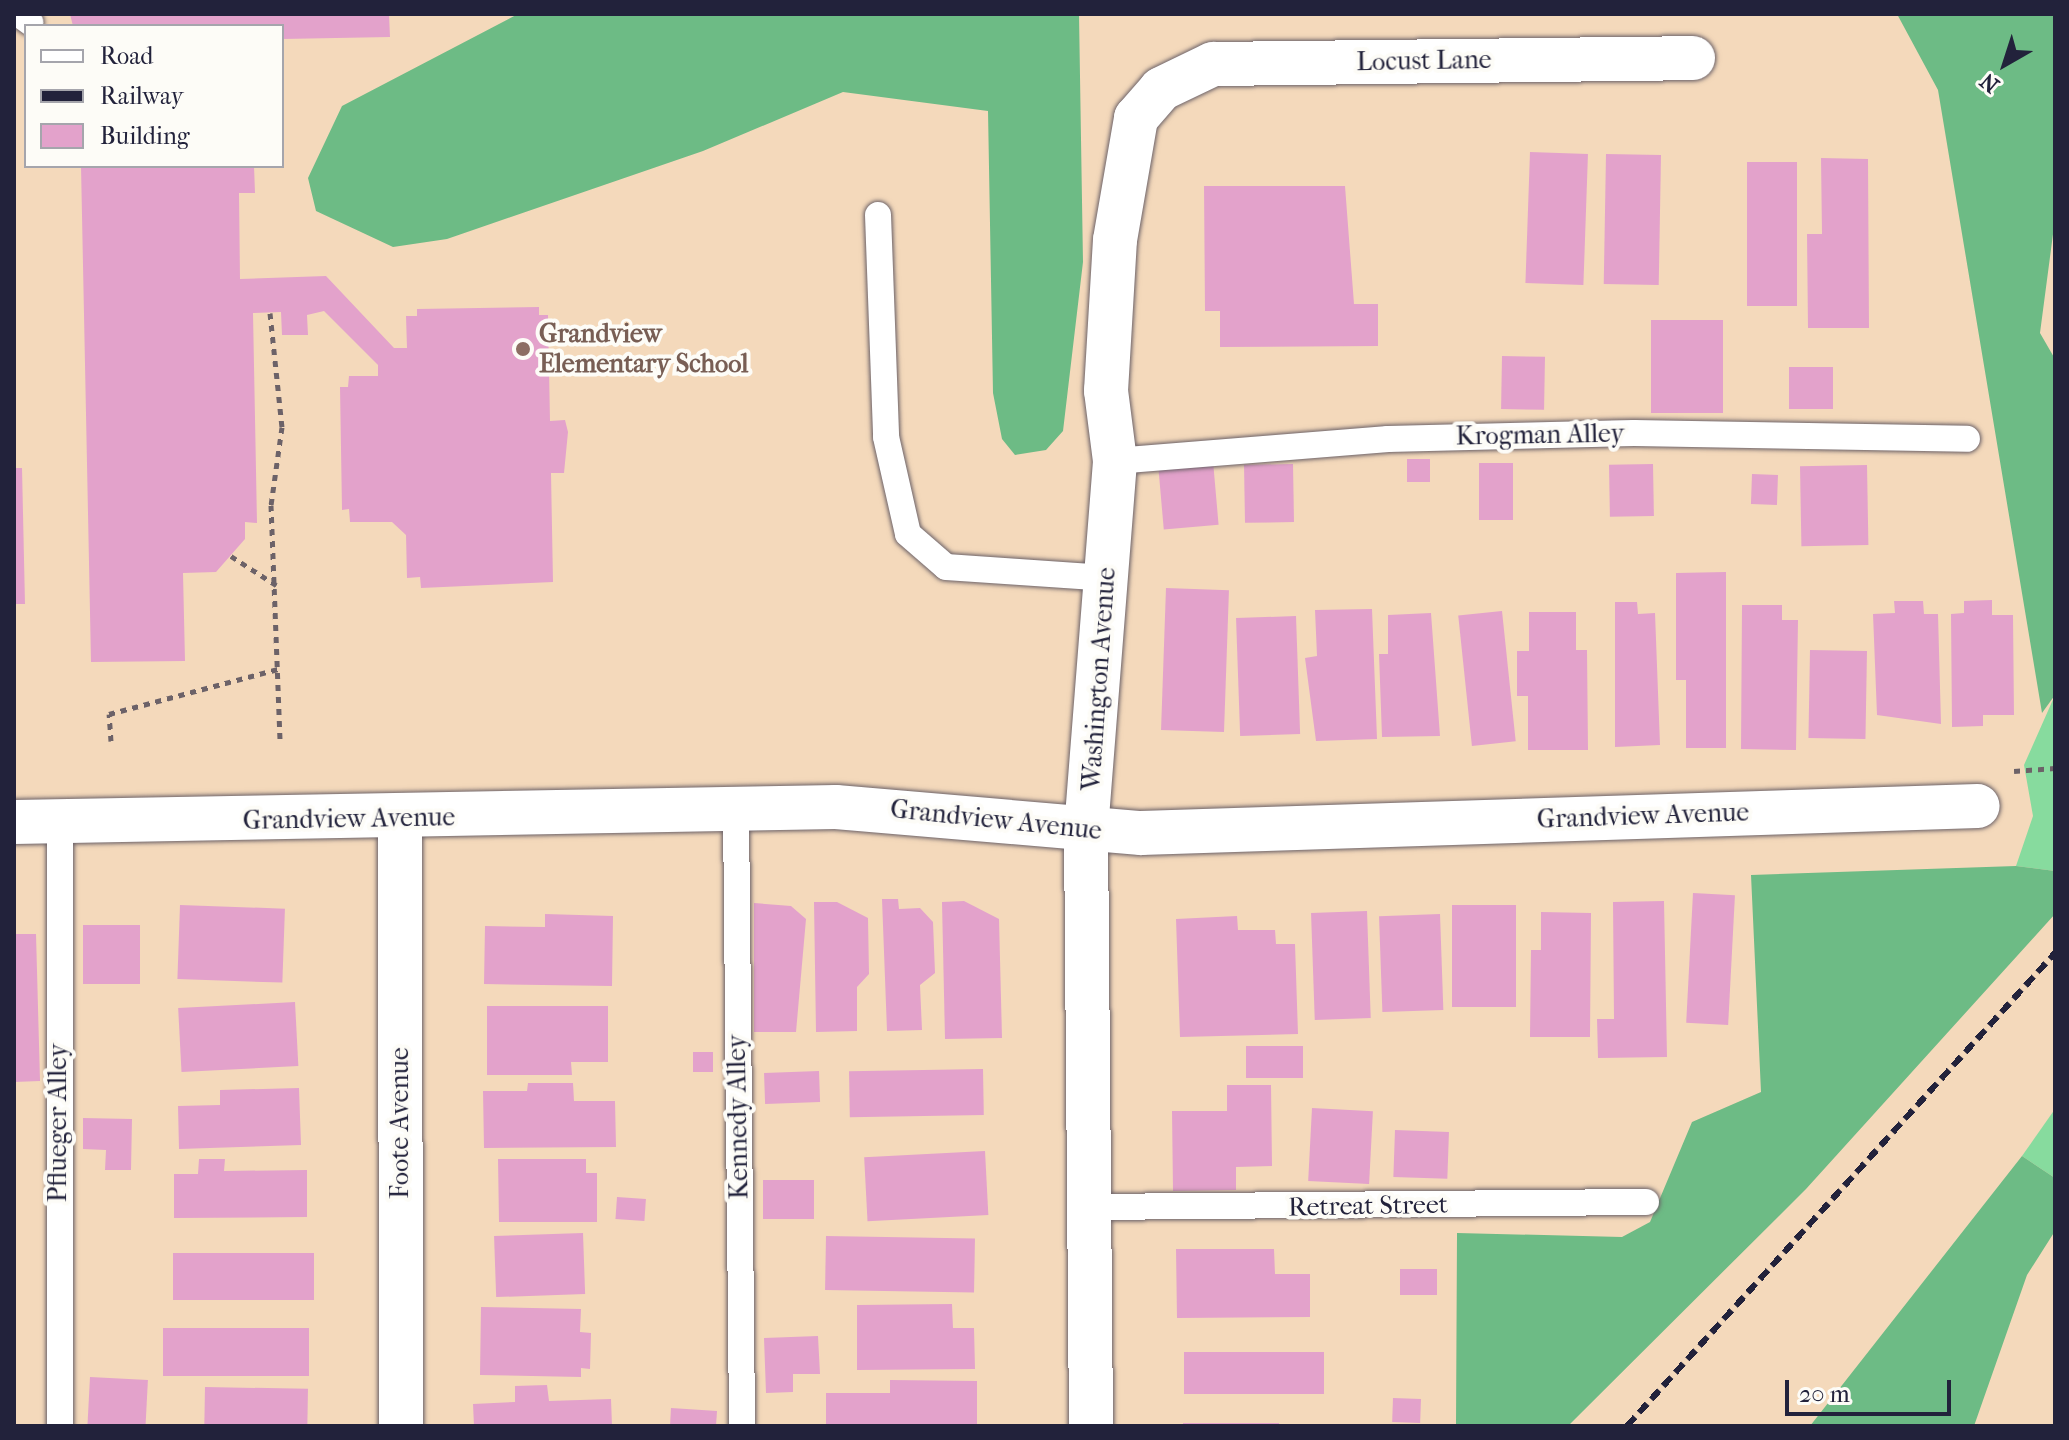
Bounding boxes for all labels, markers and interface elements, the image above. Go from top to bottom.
legend [24,24,284,168]
north arrow [1965,24,2045,104]
text: Road [100,42,153,70]
street label: Locust Lane [1356,44,1492,78]
text: N [1975,67,2005,98]
text: Railway [100,82,183,110]
text: Building [100,122,190,150]
place label: Grandview Elementary School [539,318,748,380]
marker: Grandview Elementary School [514,340,532,358]
street label: Krogman Alley [1455,418,1625,452]
street label: Washington Avenue [1076,566,1122,792]
street label: Grandview Avenue [889,793,1103,847]
street label: Grandview Avenue [1536,797,1750,835]
street label: Grandview Avenue [243,802,455,836]
street label: Kennedy Alley [721,1034,755,1200]
street label: Pflueger Alley [42,1044,74,1202]
street label: Foote Avenue [384,1047,416,1199]
street label: Retreat Street [1288,1189,1448,1223]
scale bar [1789,1364,1955,1414]
text: 20 m [1799,1380,1850,1408]

